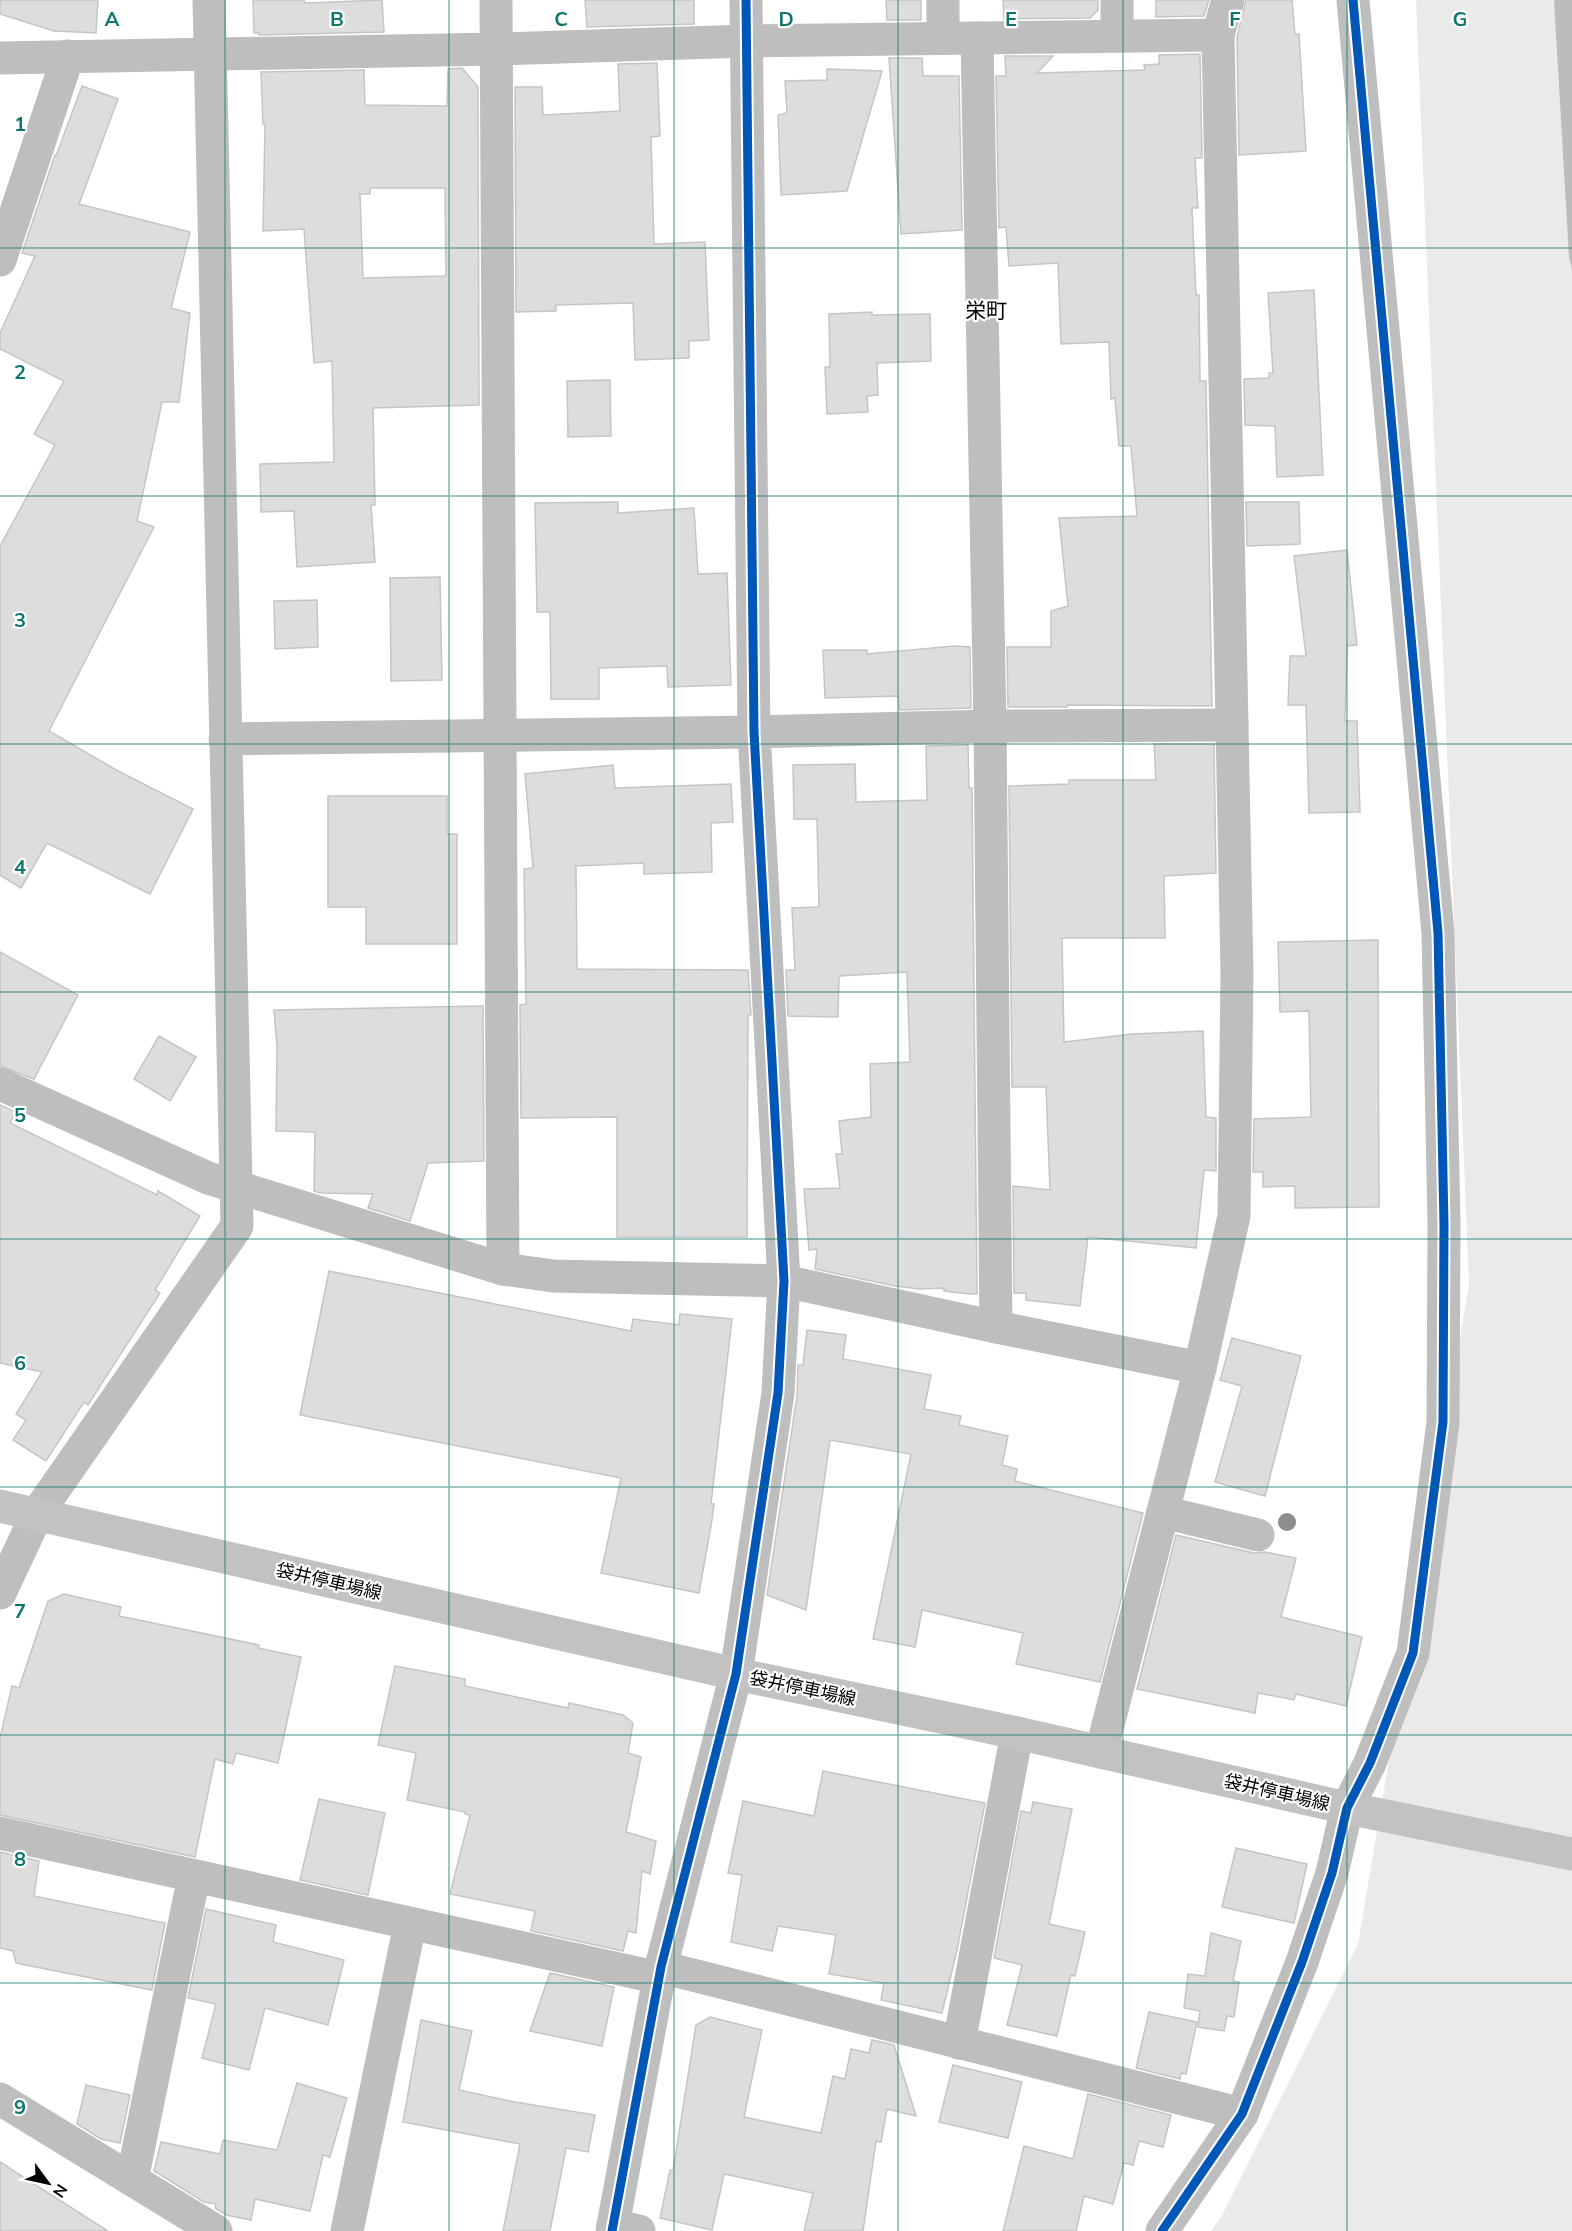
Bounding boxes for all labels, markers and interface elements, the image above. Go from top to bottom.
text: A [105,6,120,31]
text: B [330,6,344,31]
text: C [554,6,568,31]
text: D [778,6,794,31]
text: E [1005,6,1017,31]
text: F [1229,6,1241,31]
text: G [1453,6,1467,31]
text: 1 [14,111,26,136]
district label: 栄町 [965,297,1007,323]
text: 2 [14,359,26,384]
text: 3 [14,607,26,632]
text: 4 [14,854,26,879]
text: 5 [14,1102,26,1127]
text: 6 [14,1350,26,1375]
street label: 袋井停車場線 [274,1558,384,1604]
text: 7 [14,1598,26,1623]
street label: 袋井停車場線 [748,1666,858,1710]
street label: 袋井停車場線 [1222,1769,1332,1815]
text: 8 [14,1846,26,1871]
text: 9 [14,2094,26,2119]
north arrow [18,2153,78,2213]
text: N [49,2181,72,2202]

